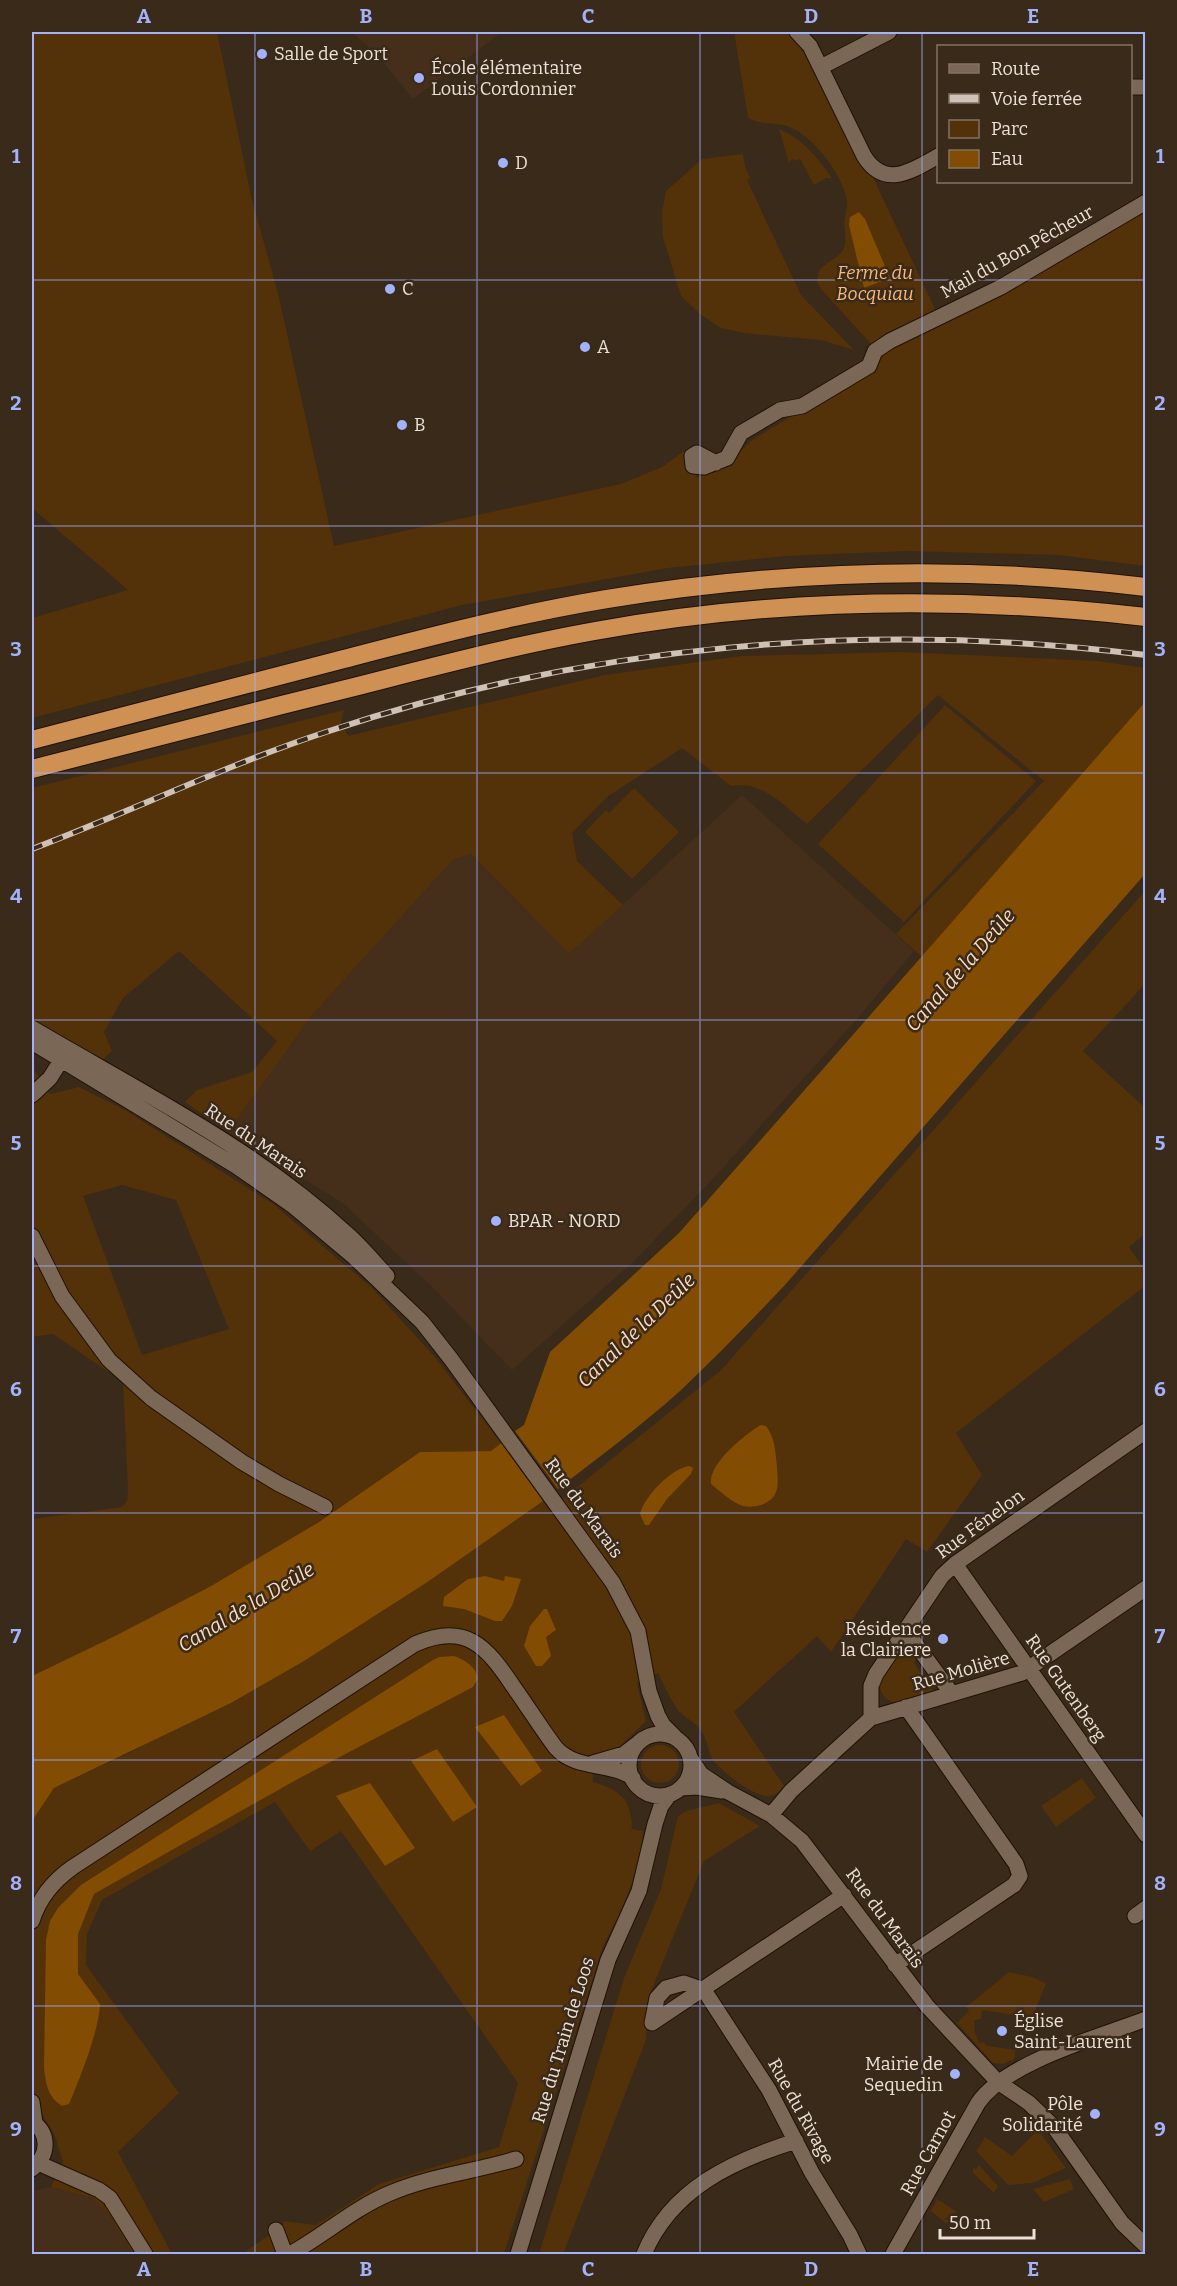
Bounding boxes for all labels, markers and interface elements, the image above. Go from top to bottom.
text: A [137,4,152,28]
text: B [360,4,373,28]
text: C [582,4,594,28]
text: D [804,4,818,28]
text: E [1027,4,1039,28]
place label: Salle de Sport [274,43,388,65]
legend [937,45,1132,183]
marker: Salle de Sport [255,47,269,61]
place label: École élémentaire Louis Cordonnier [431,56,582,100]
text: Route [991,58,1040,80]
marker: École élémentaire Louis Cordonnier [412,71,426,85]
text: Voie ferrée [991,88,1082,110]
text: Parc [991,118,1028,140]
text: 1 [12,144,21,168]
text: 1 [1156,144,1165,168]
text: Eau [991,148,1023,170]
place label: D [515,152,528,174]
marker: D [496,156,510,170]
street label: Mail du Bon Pêcheur [937,201,1097,303]
park label: Ferme du Bocquiau [836,262,914,305]
place label: C [402,278,414,300]
marker: C [383,282,397,296]
place label: A [597,336,610,358]
marker: A [578,340,592,354]
text: 2 [10,391,22,415]
text: 2 [1154,391,1166,415]
place label: B [414,414,426,436]
marker: B [395,418,409,432]
text: 3 [10,637,22,661]
text: 3 [1154,637,1166,661]
text: 4 [10,884,22,908]
text: 4 [1154,884,1166,908]
water label: Canal de la Deûle [900,904,1020,1036]
street label: Rue du Marais [201,1099,311,1183]
text: 5 [11,1131,22,1155]
text: 5 [1155,1131,1166,1155]
place label: BPAR - NORD [508,1210,621,1232]
marker: BPAR - NORD [489,1214,503,1228]
water label: Canal de la Deûle [572,1268,700,1392]
text: 6 [10,1377,22,1401]
text: 6 [1154,1377,1166,1401]
street label: Rue du Marais [540,1454,628,1562]
street label: Rue Fénelon [932,1484,1029,1563]
water label: Canal de la Deûle [173,1557,319,1657]
place label: Résidence la Clairiere [841,1618,931,1661]
text: 7 [11,1624,22,1648]
text: 7 [1155,1624,1166,1648]
street label: Rue Gutenberg [1021,1630,1111,1746]
marker: Résidence la Clairiere [936,1632,950,1646]
street label: Rue Molière [910,1647,1012,1695]
street label: Rue du Marais [841,1864,929,1972]
text: 8 [10,1871,22,1895]
text: 8 [1154,1871,1166,1895]
street label: Rue du Train de Loos [527,1954,599,2126]
place label: Église Saint-Laurent [1014,2009,1132,2053]
marker: Église Saint-Laurent [995,2024,1009,2038]
place label: Mairie de Sequedin [864,2053,944,2096]
street label: Rue du Rivage [763,2055,839,2167]
marker: Mairie de Sequedin [948,2067,962,2081]
place label: Pôle Solidarité [1002,2093,1083,2136]
street label: Rue Carnot [896,2106,960,2199]
marker: Pôle Solidarité [1088,2107,1102,2121]
text: 9 [10,2117,22,2141]
text: 9 [1154,2117,1166,2141]
scale bar [940,2202,1034,2240]
text: 50 m [949,2212,991,2234]
text: A [137,2257,152,2281]
text: B [360,2257,373,2281]
text: C [582,2257,594,2281]
text: D [804,2257,818,2281]
text: E [1027,2257,1039,2281]

